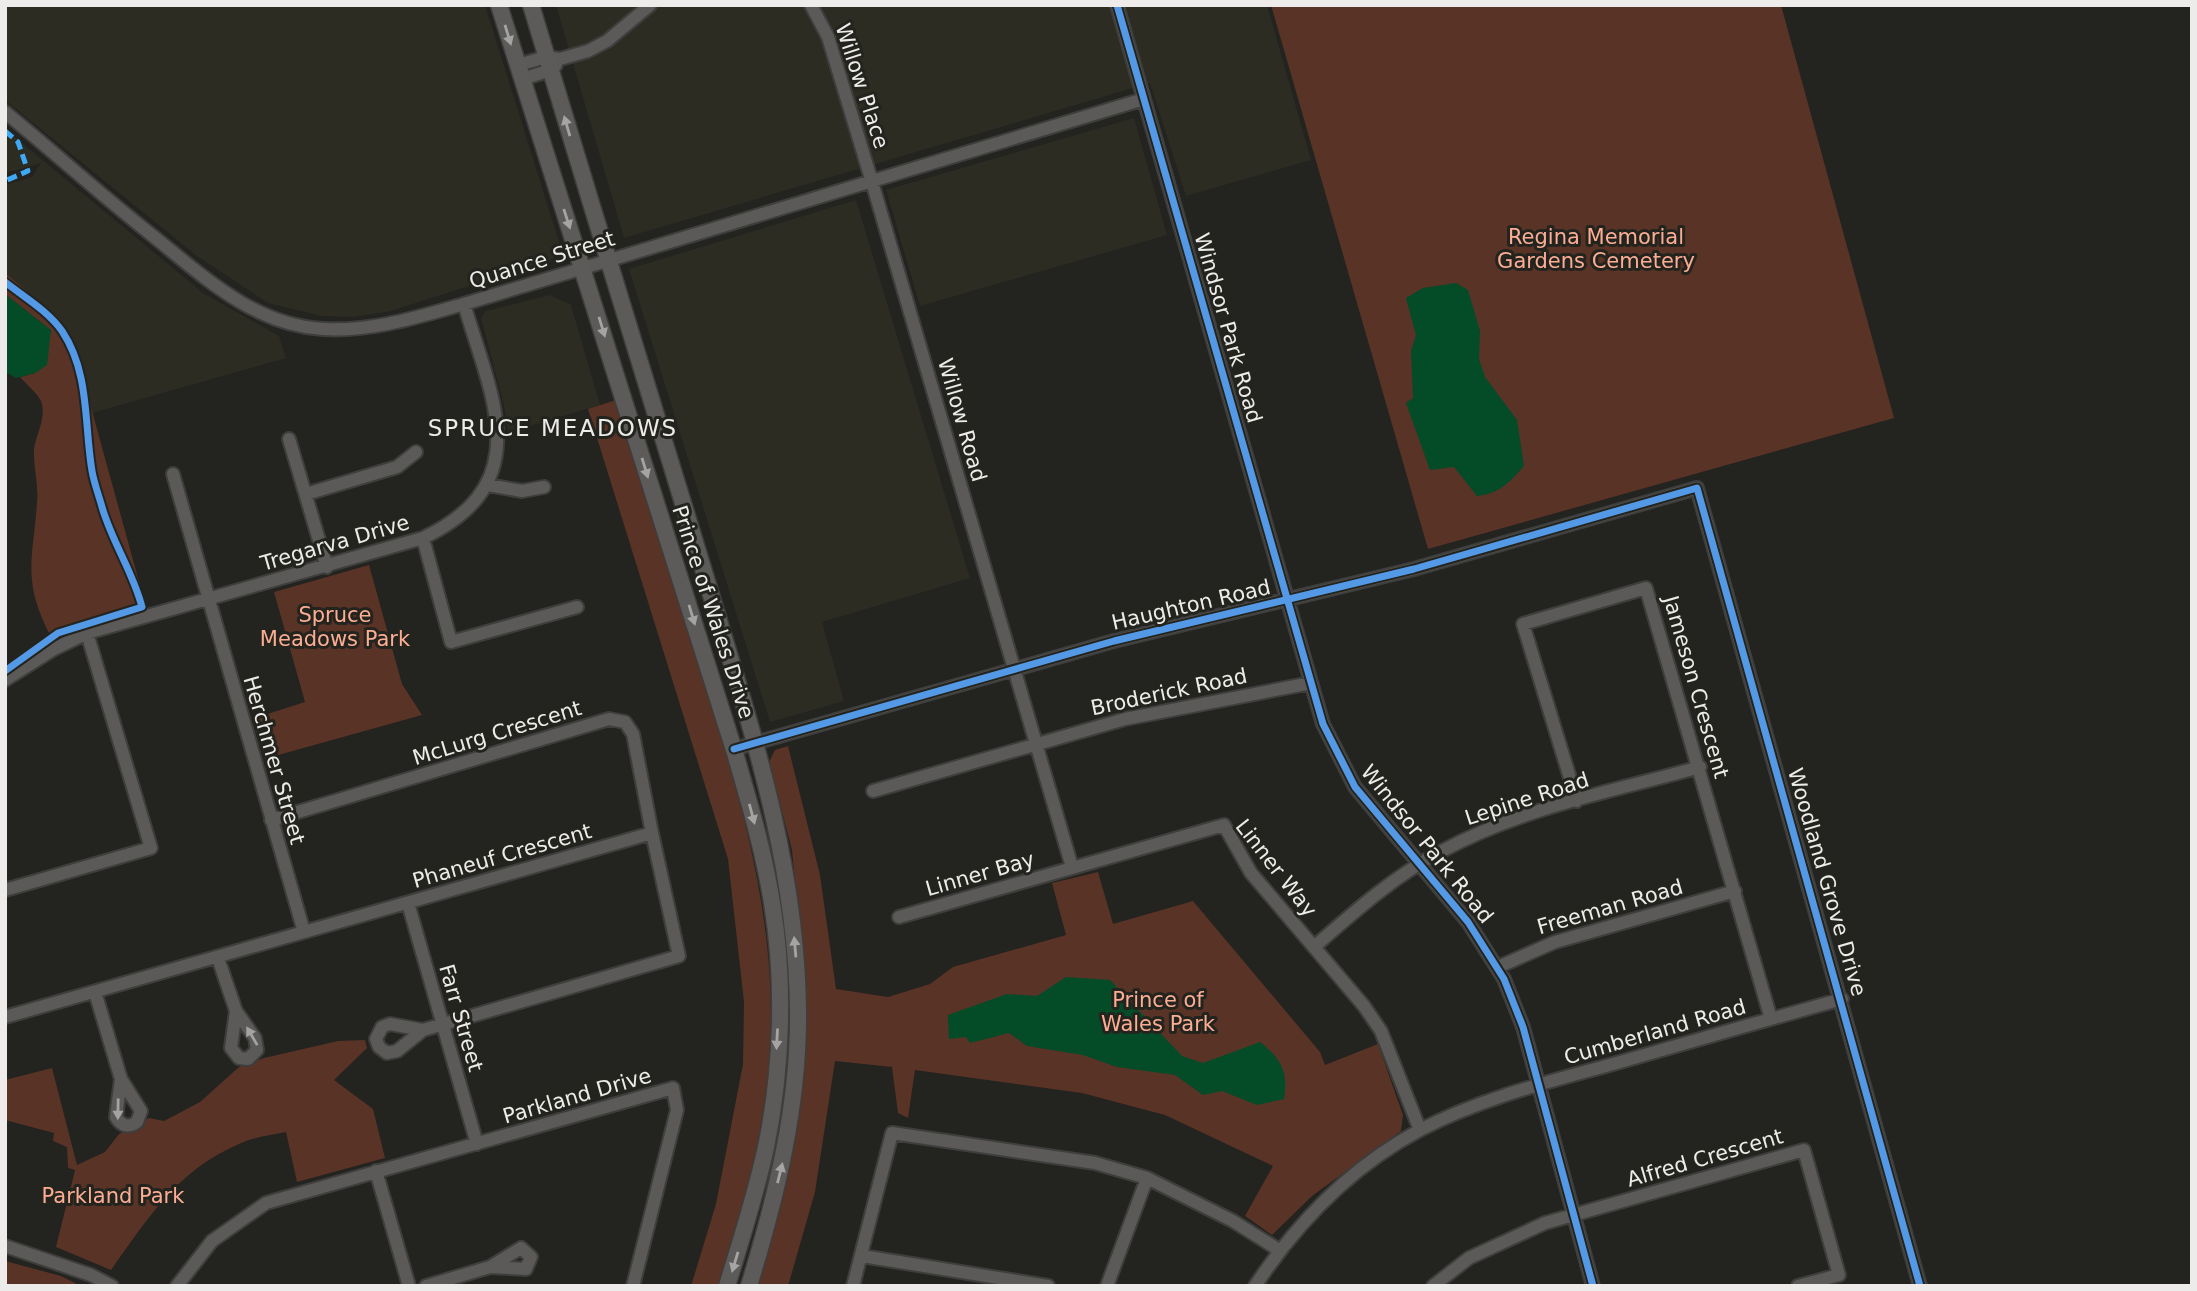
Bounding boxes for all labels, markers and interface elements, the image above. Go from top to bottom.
street label: Willow Place [830,20,894,152]
one-way arrow [504,25,514,46]
one-way arrow [561,116,571,137]
one-way arrow [562,208,573,229]
park label: Regina Memorial Gardens Cemetery [1497,225,1695,273]
street label: Quance Street [466,226,618,294]
street label: Windsor Park Road [1189,230,1267,426]
one-way arrow [597,317,607,338]
street label: Willow Road [933,356,991,484]
district label: SPRUCE MEADOWS [428,415,678,441]
one-way arrow [641,458,651,479]
street label: Prince of Wales Drive [667,502,759,722]
street label: Tregarva Drive [257,510,412,576]
street label: Haughton Road [1109,575,1273,635]
street label: Jameson Crescent [1658,591,1734,781]
park label: Spruce Meadows Park [260,603,411,651]
one-way arrow [687,604,697,625]
street label: Broderick Road [1089,664,1249,720]
street label: Herchmer Street [238,673,310,847]
street label: McLurg Crescent [410,696,584,770]
street label: Windsor Park Road [1356,760,1498,928]
street label: Woodland Grove Drive [1783,765,1871,999]
street label: Lepine Road [1462,768,1592,830]
one-way arrow [747,804,758,826]
street label: Linner Way [1230,814,1322,922]
street label: Phaneuf Crescent [410,819,594,893]
street label: Linner Bay [923,847,1037,901]
street label: Freeman Road [1534,875,1686,939]
one-way arrow [789,936,800,958]
street label: Farr Street [434,962,488,1074]
park label: Prince of Wales Park [1101,988,1216,1036]
street label: Cumberland Road [1561,995,1749,1069]
one-way arrow [246,1026,258,1045]
one-way arrow [771,1028,782,1050]
street label: Parkland Drive [500,1063,654,1129]
one-way arrow [112,1098,124,1120]
street label: Alfred Crescent [1624,1124,1786,1192]
one-way arrow [775,1162,786,1184]
park label: Parkland Park [42,1184,185,1208]
one-way arrow [729,1252,739,1273]

